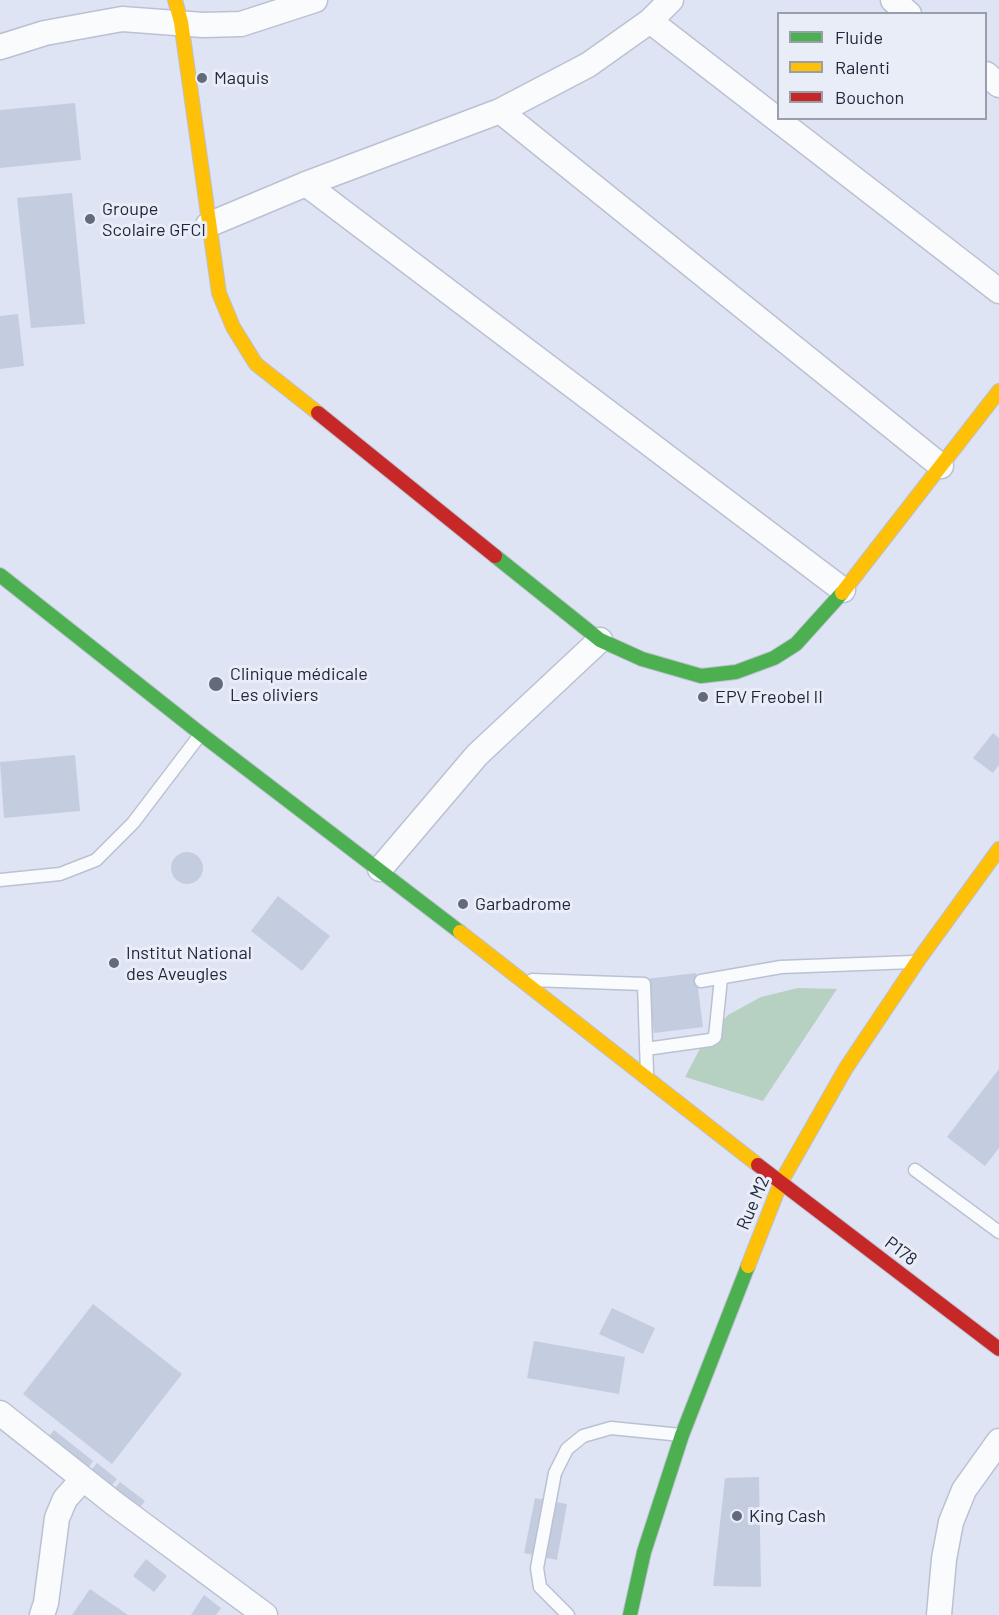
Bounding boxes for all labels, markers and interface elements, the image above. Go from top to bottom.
legend [777,12,987,120]
text: Fluide [835,26,883,48]
text: Ralenti [835,56,890,78]
place label: Maquis [214,67,269,89]
marker: Maquis [195,71,209,85]
text: Bouchon [835,86,904,108]
place label: Groupe Scolaire GFCI [102,198,206,240]
marker: Groupe Scolaire GFCI [83,212,97,226]
place label: Clinique médicale Les oliviers [230,663,368,706]
marker: Clinique médicale Les oliviers [207,675,225,693]
place label: EPV Freobel II [715,686,823,708]
marker: EPV Freobel II [696,690,710,704]
place label: Garbadrome [475,893,571,915]
marker: Garbadrome [456,897,470,911]
place label: Institut National des Aveugles [126,942,252,984]
marker: Institut National des Aveugles [107,956,121,970]
street label: Rue M2 [732,1173,774,1233]
street label: P178 [881,1232,921,1270]
place label: King Cash [749,1505,826,1527]
marker: King Cash [730,1509,744,1523]

